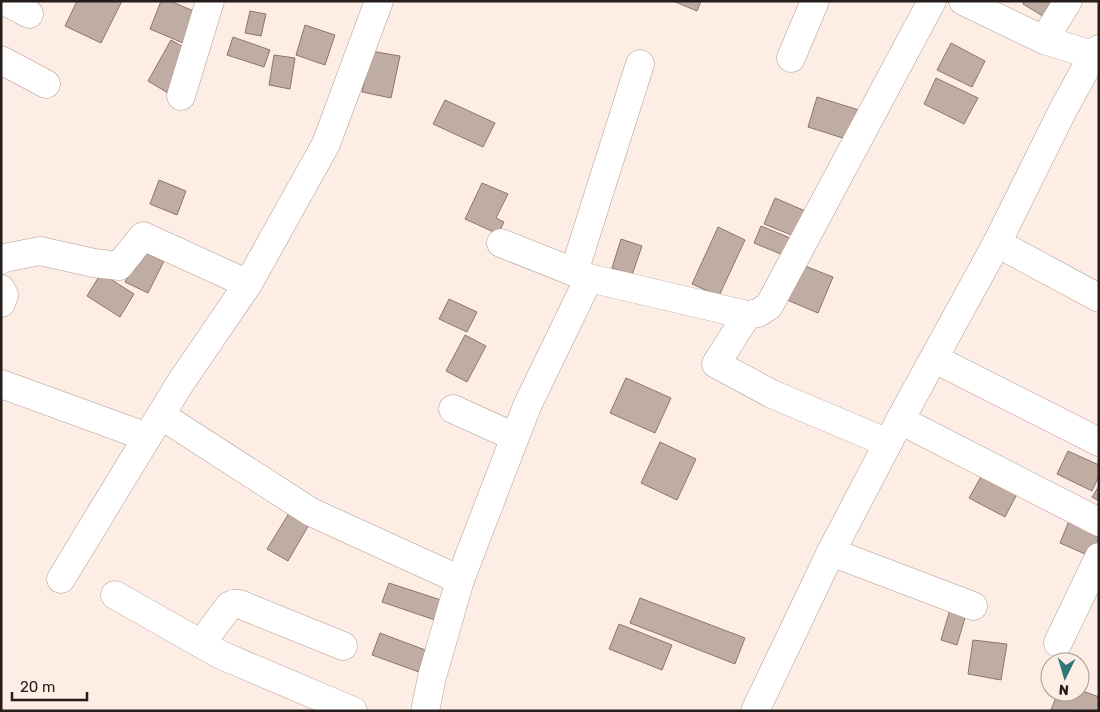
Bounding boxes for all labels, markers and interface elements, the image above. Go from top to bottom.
north arrow [1040,652,1090,702]
scale bar [12,670,88,702]
text: 20 m [20,678,55,696]
text: N [1058,681,1070,698]

